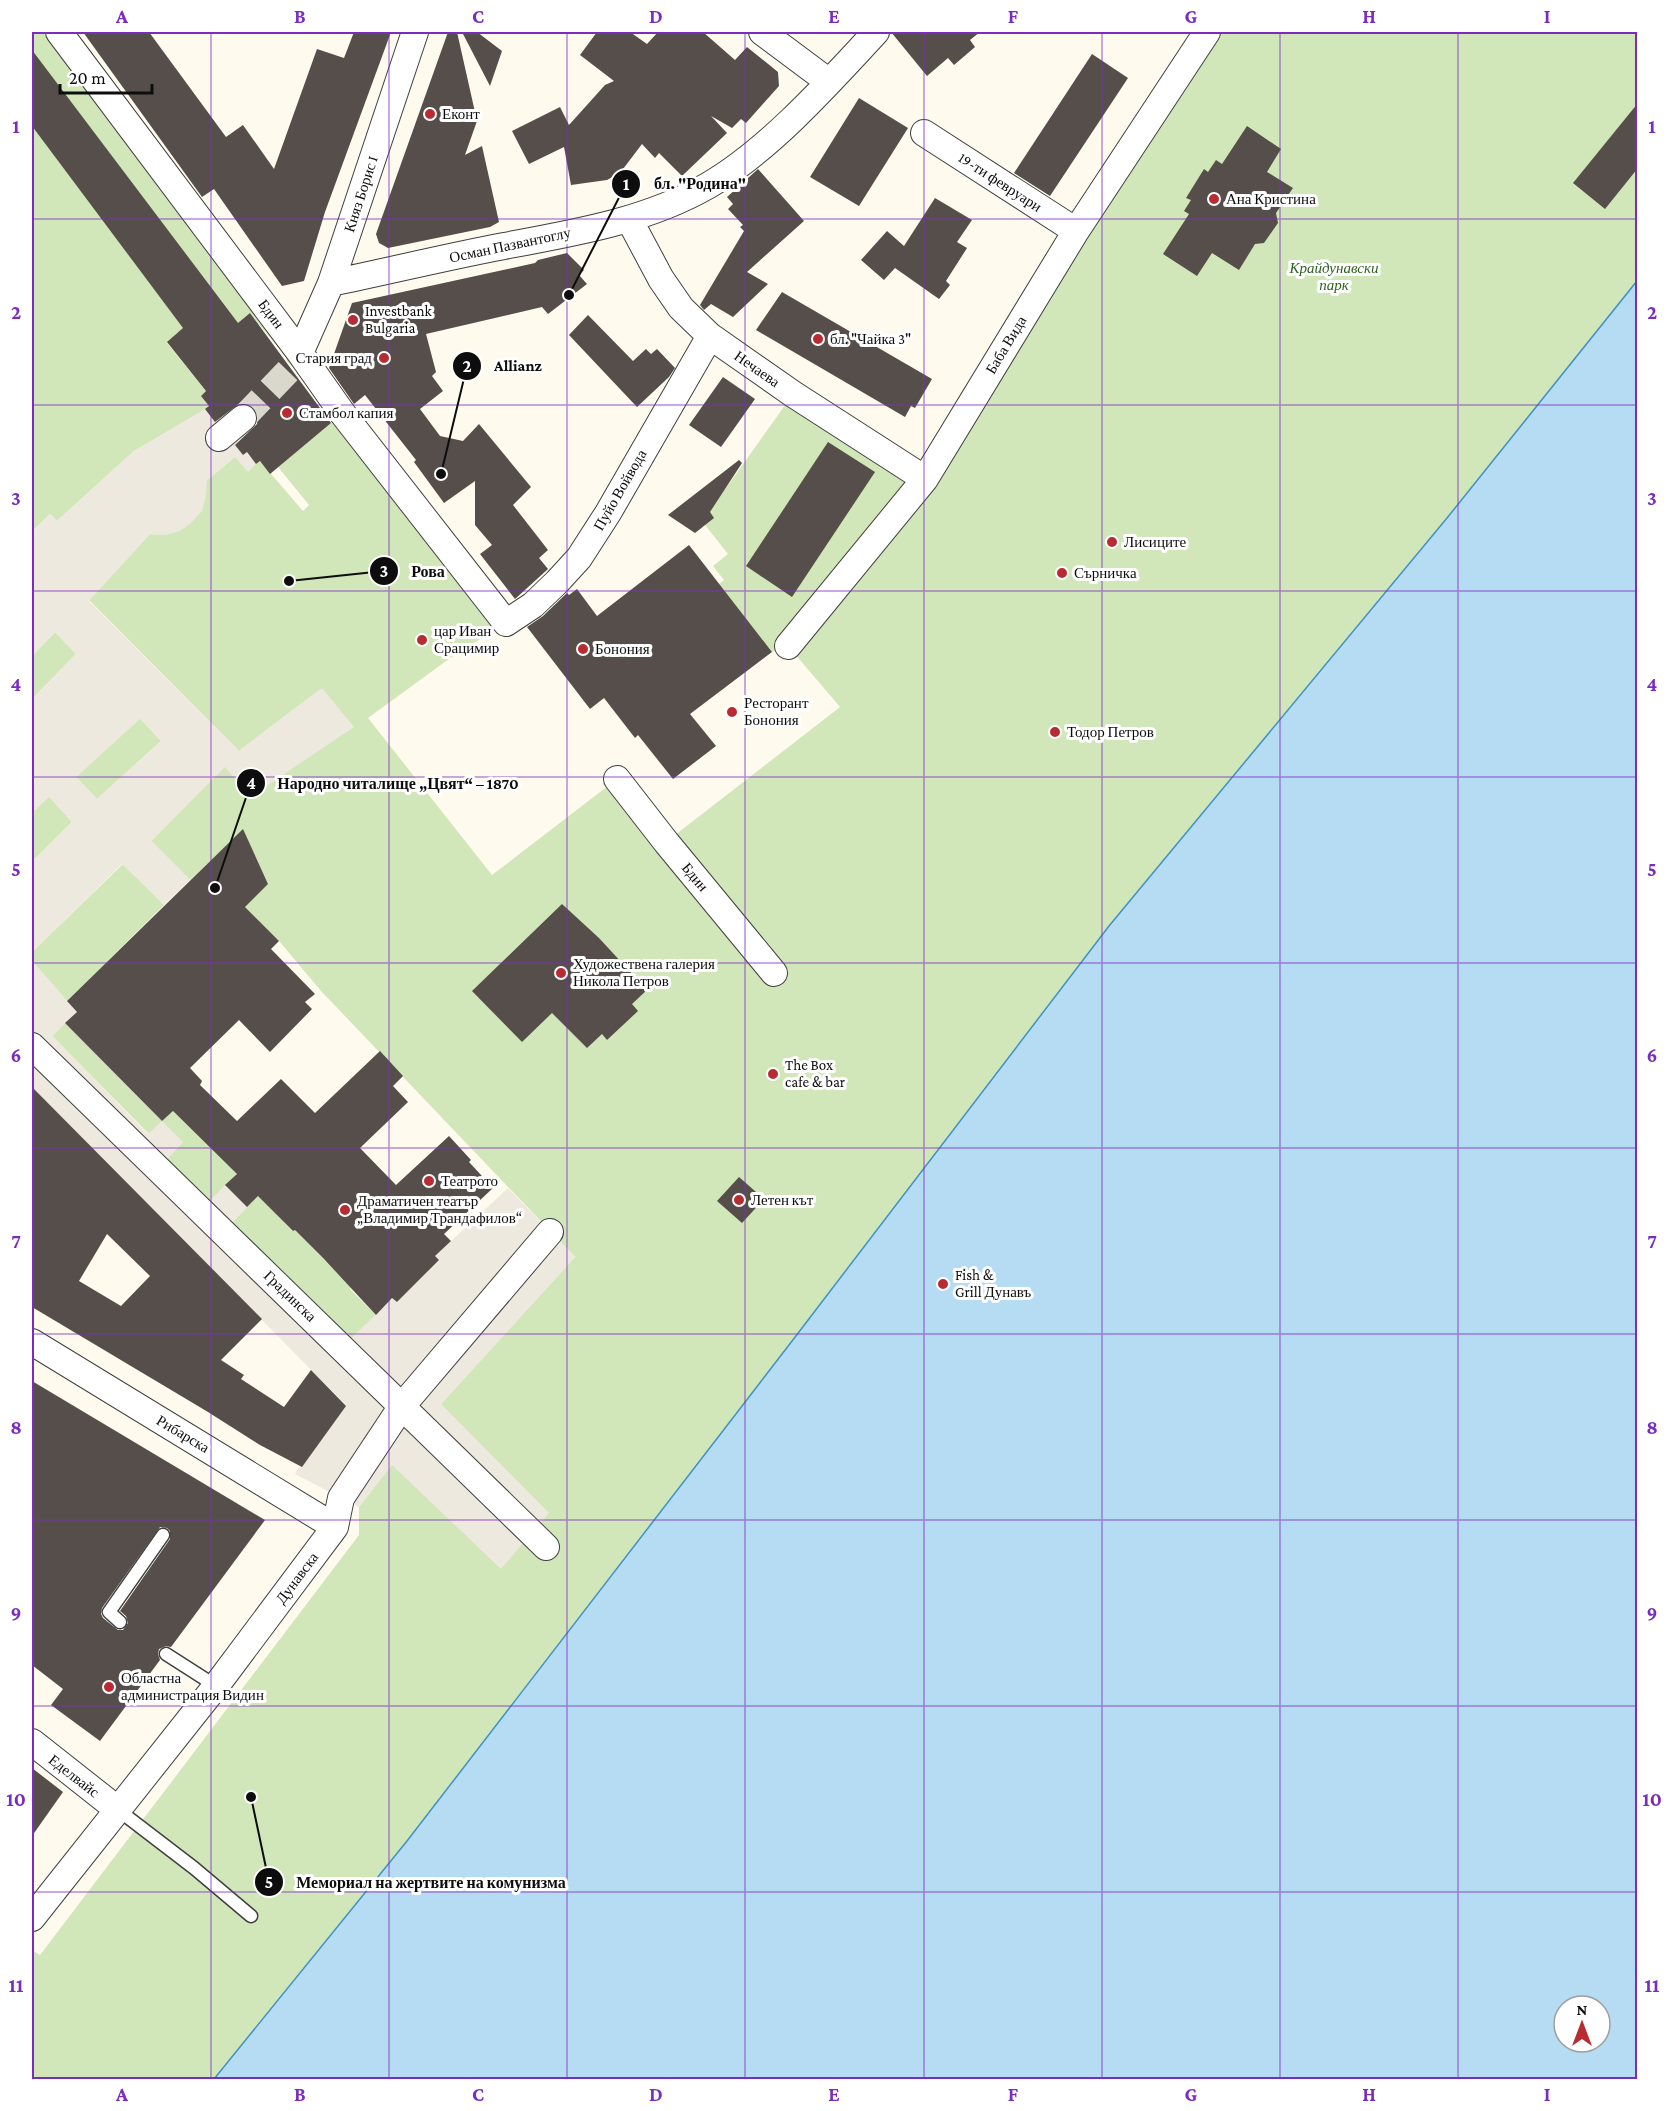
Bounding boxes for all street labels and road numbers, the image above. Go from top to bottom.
street label: 19-ти февруари [956,149,1044,215]
street label: Княз Борис I [341,154,381,234]
street label: Осман Пазвантоглу [448,224,573,266]
street label: Бдин [255,296,287,332]
street label: Баба Вида [982,313,1030,377]
street label: Нечаева [731,348,783,391]
street label: Пуйо Войвода [590,446,650,533]
street label: Бдин [679,860,711,894]
street label: Градинска [261,1267,320,1325]
street label: Рибарска [154,1412,212,1456]
street label: Дунавска [273,1549,322,1607]
street label: Еделвайс [46,1751,103,1801]

